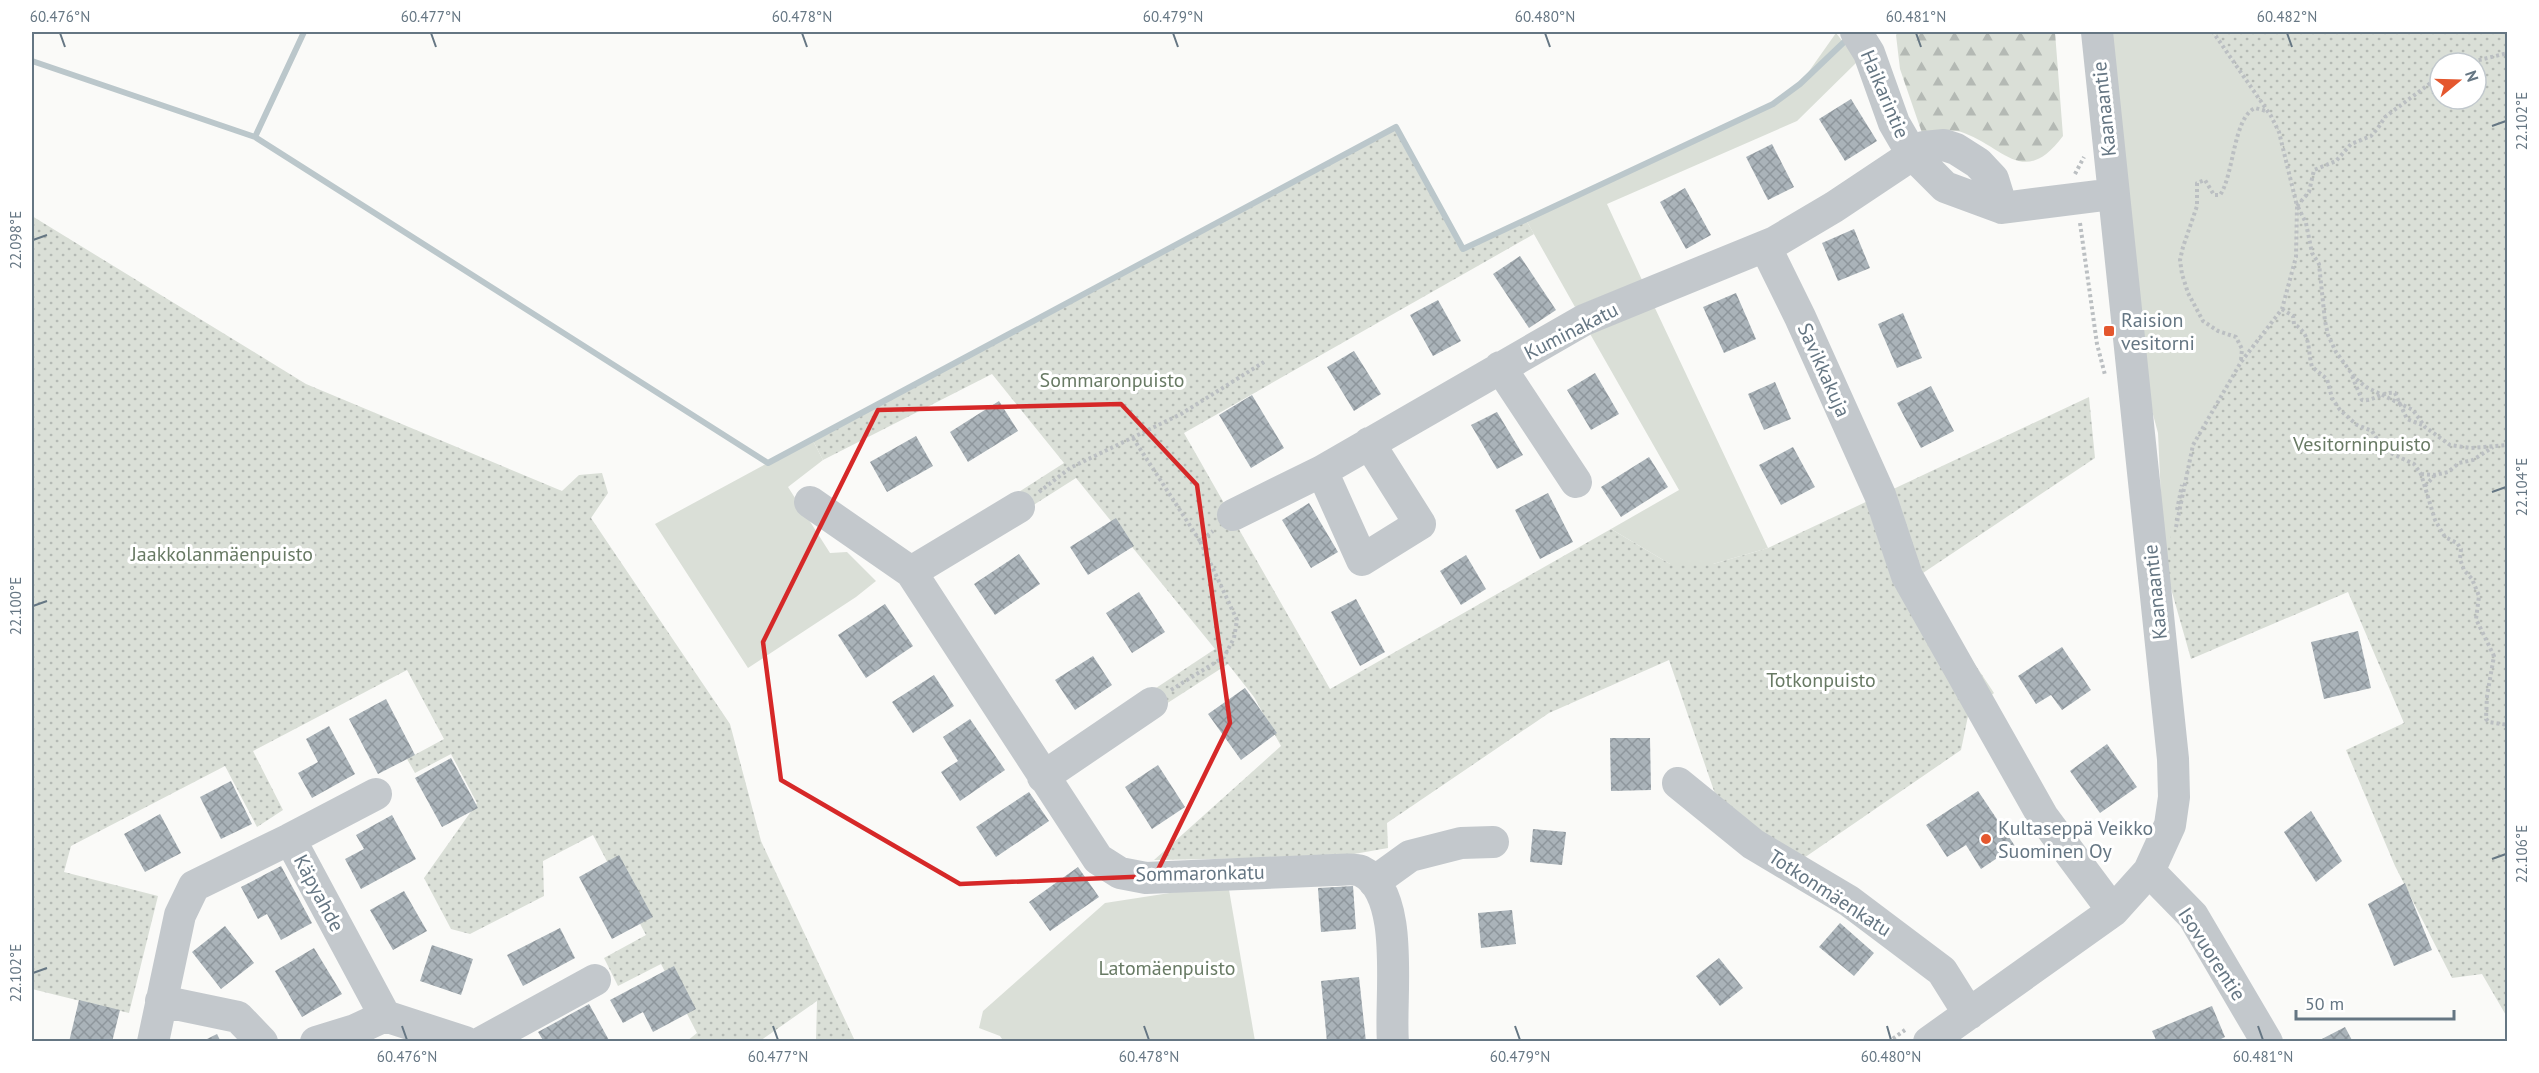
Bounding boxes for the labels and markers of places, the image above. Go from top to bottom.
place label: Raision vesitorni [2121,307,2195,356]
marker: Raision vesitorni [2102,324,2116,338]
place label: Kultaseppä Veikko Suominen Oy [1998,815,2153,864]
marker: Kultaseppä Veikko Suominen Oy [1979,832,1993,846]

